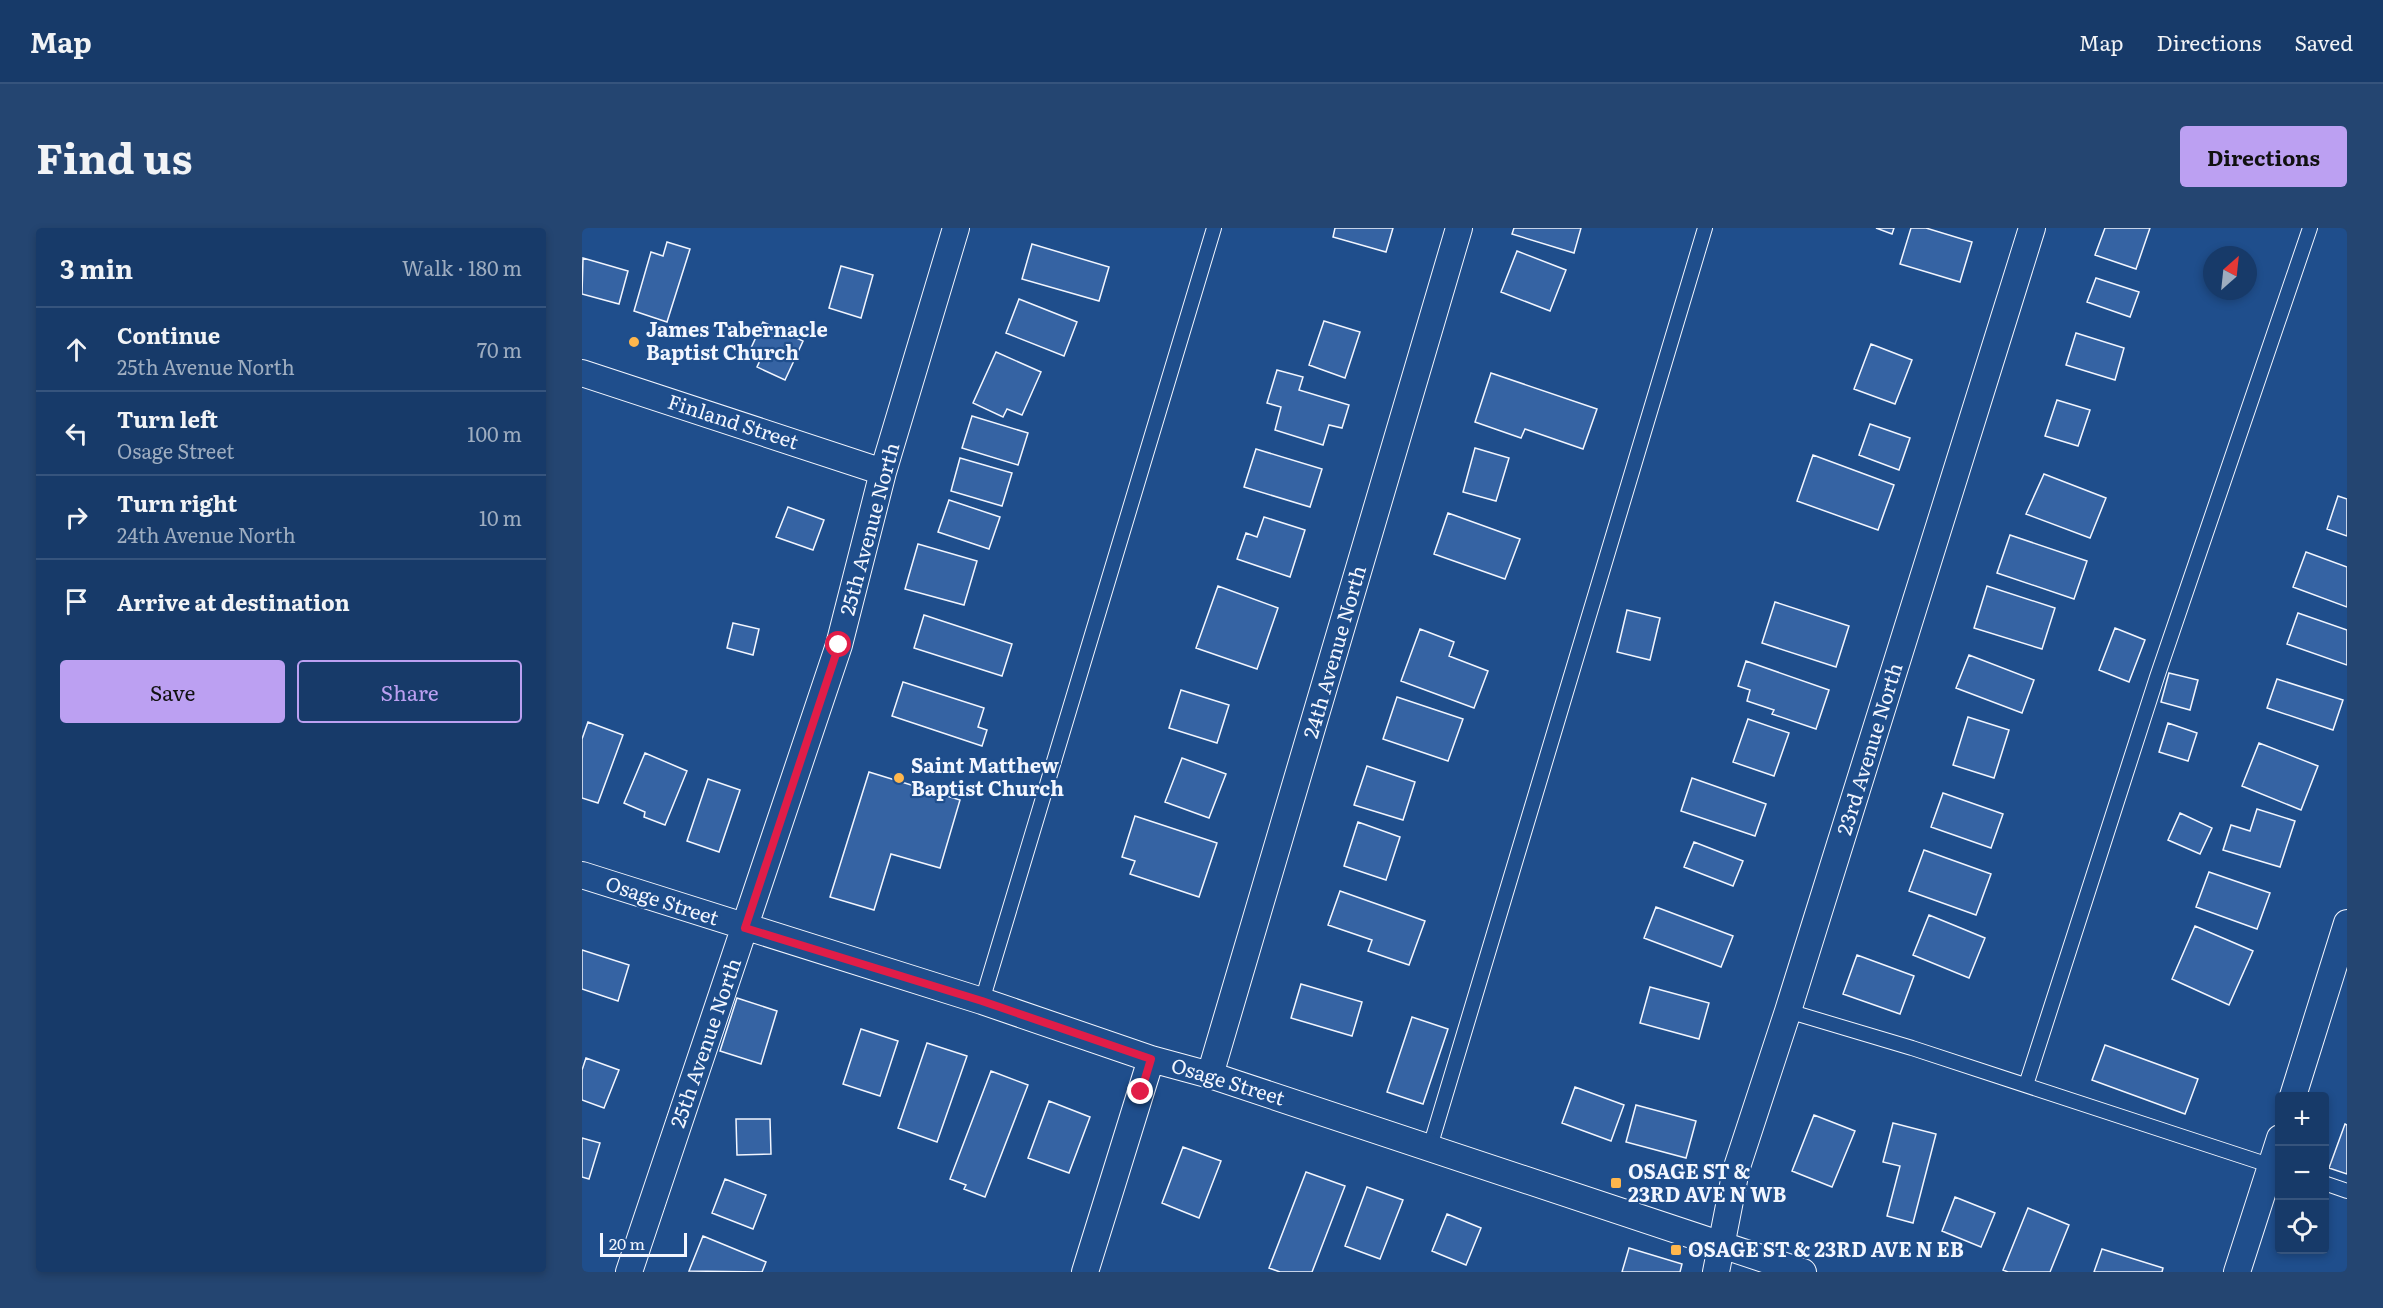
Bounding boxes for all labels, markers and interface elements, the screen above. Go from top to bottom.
text: Map [30,20,92,62]
text: Map [2079,26,2124,57]
text: Directions [2157,26,2262,57]
text: Saved [2295,26,2353,57]
text: Find us [36,125,193,187]
button: Directions [2180,126,2347,187]
north arrow [2203,246,2257,300]
text: 3 min [60,248,133,287]
text: Walk · 180 m [402,252,522,282]
place label: James Tabernacle Baptist Church [646,313,828,366]
text: Continue [117,318,220,351]
icon: ahead [60,333,93,366]
text: 70 m [477,334,522,364]
marker: James Tabernacle Baptist Church [627,335,641,349]
text: 25th Avenue North [117,351,295,381]
street label: Finland Street [664,385,803,455]
text: Turn left [117,402,218,435]
icon: left [60,417,93,450]
text: 100 m [467,418,522,448]
text: Osage Street [117,435,234,465]
street label: 25th Avenue North [831,439,906,618]
text: Turn right [117,486,237,519]
icon: right [60,501,93,534]
text: 10 m [479,502,522,532]
text: 24th Avenue North [117,519,296,549]
street label: 24th Avenue North [1294,561,1372,741]
icon: arrive [60,585,93,618]
text: Arrive at destination [117,585,350,618]
route start [825,631,851,657]
street label: 23rd Avenue North [1828,659,1909,838]
button: Save [60,660,285,723]
button: Share [297,660,522,723]
place label: Saint Matthew Baptist Church [911,749,1064,802]
marker: Saint Matthew Baptist Church [892,771,906,785]
street label: Osage Street [602,867,723,932]
street label: 25th Avenue North [661,953,747,1131]
street label: Osage Street [1168,1049,1289,1112]
route end [1127,1078,1153,1104]
map controls [2275,1092,2329,1254]
button: + [2275,1092,2329,1146]
button: − [2275,1146,2329,1200]
place label: OSAGE ST & 23RD AVE N WB [1628,1155,1786,1208]
marker: OSAGE ST & 23RD AVE N WB [1609,1176,1623,1190]
button: locate [2275,1200,2329,1254]
scale bar [600,1230,687,1258]
text: 20 m [609,1231,645,1255]
place label: OSAGE ST & 23RD AVE N EB [1688,1233,1964,1263]
marker: OSAGE ST & 23RD AVE N EB [1669,1243,1683,1257]

